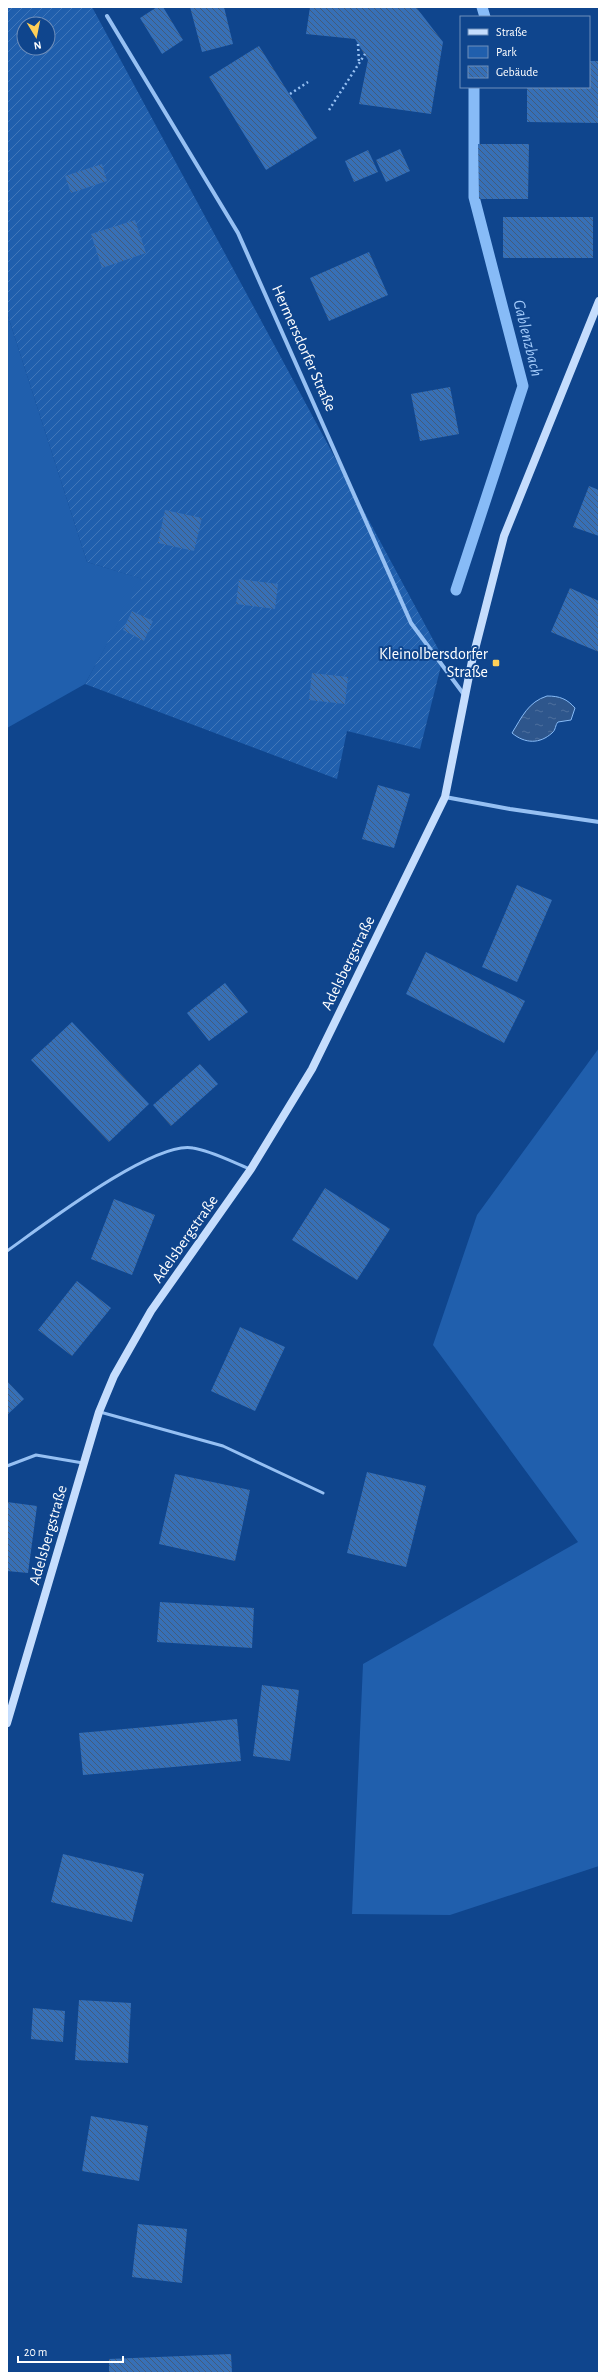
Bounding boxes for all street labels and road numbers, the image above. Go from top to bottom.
street label: Hermersdorfer Straße [269,282,339,414]
street label: Adelsbergstraße [318,913,378,1013]
street label: Adelsbergstraße [149,1192,221,1286]
street label: Adelsbergstraße [26,1483,70,1587]

